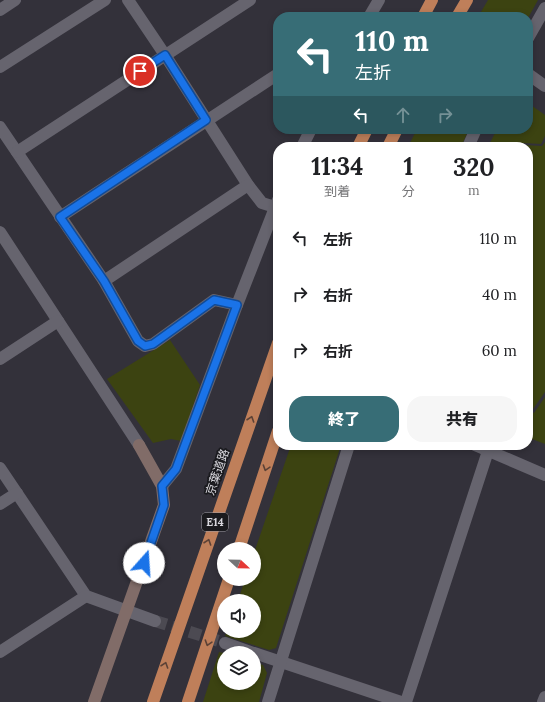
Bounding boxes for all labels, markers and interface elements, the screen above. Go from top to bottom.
text: 110 m [355,23,429,59]
icon: left [289,28,341,80]
pin [123,54,157,88]
icon: arrive [129,60,151,82]
text: 左折 [355,61,391,84]
icon: left [350,104,372,126]
icon: ahead [392,104,414,126]
icon: right [434,104,456,126]
text: 11:34 [311,151,363,182]
text: 1 [403,151,413,182]
text: 320 [453,152,495,183]
text: m [468,182,480,199]
text: 到着 [324,183,350,200]
text: 分 [402,183,415,200]
icon: left [289,227,311,249]
text: 110 m [479,229,517,248]
text: 左折 [323,230,353,249]
icon: right [289,283,311,305]
text: 40 m [482,285,517,304]
text: 右折 [323,286,353,305]
icon: right [289,339,311,361]
text: 60 m [482,341,517,360]
text: 右折 [323,342,353,361]
button: 終了 [289,396,399,442]
button: 共有 [407,396,517,442]
one-way arrow [246,416,254,423]
street label: 京葉道路 [202,447,232,497]
one-way arrow [262,464,271,471]
road number: E14 [202,513,228,531]
one-way arrow [203,539,212,546]
position arrow [123,542,165,584]
north arrow [217,542,261,586]
map controls [217,542,261,690]
button: sound [217,594,261,638]
one-way arrow [204,639,213,646]
button: layers [217,646,261,690]
one-way arrow [161,662,169,669]

